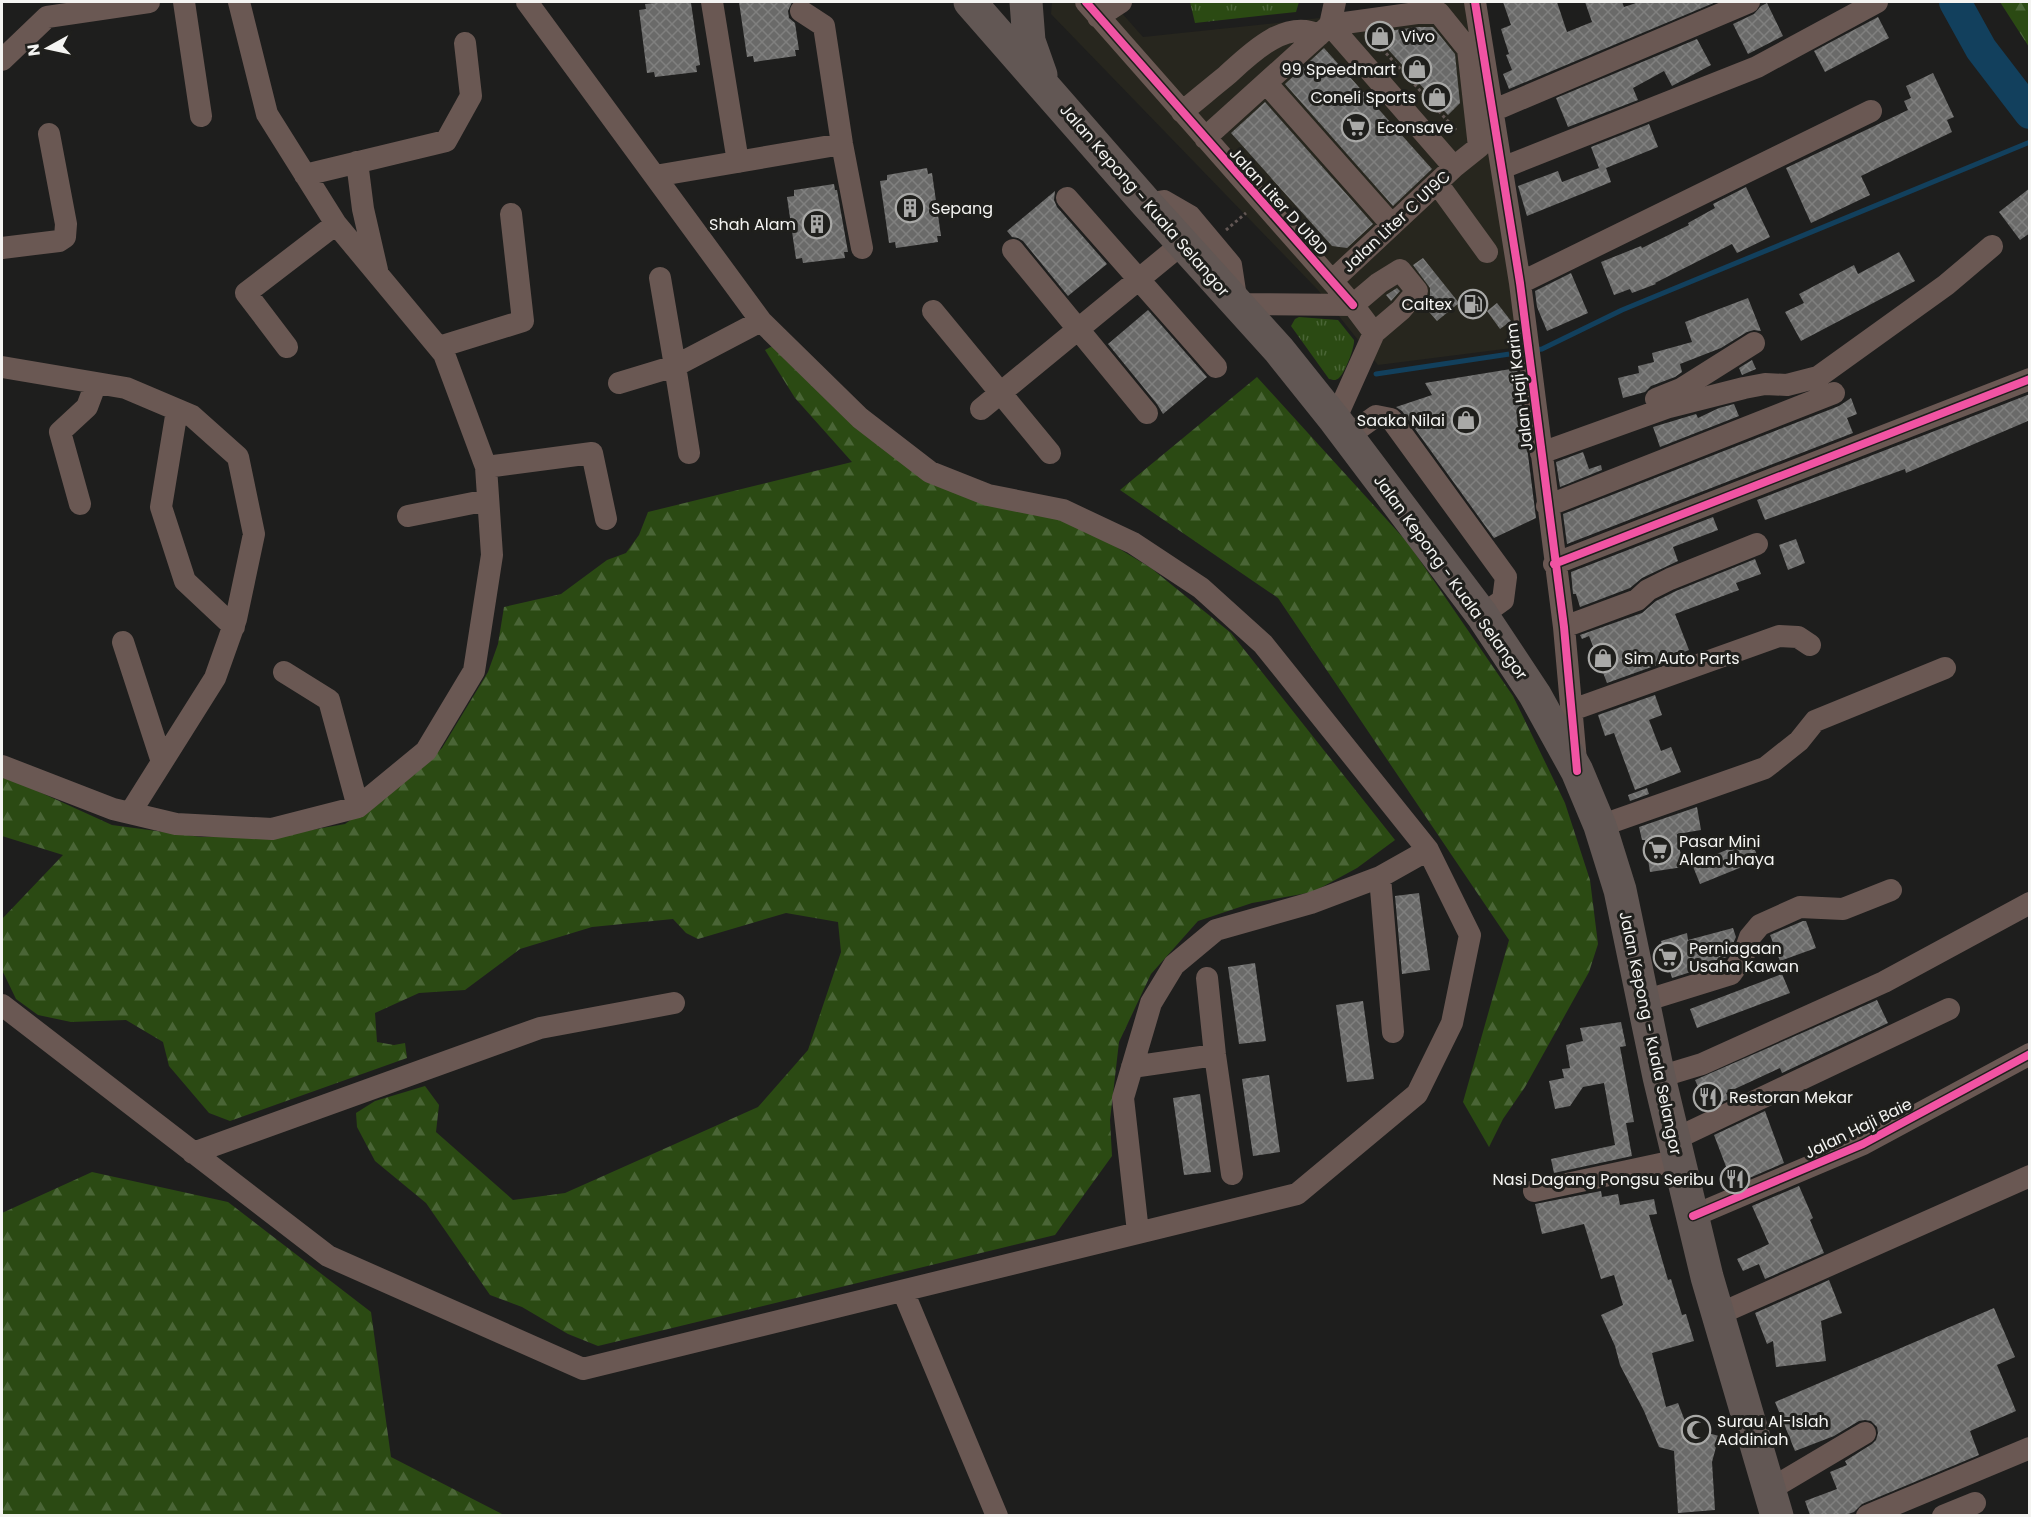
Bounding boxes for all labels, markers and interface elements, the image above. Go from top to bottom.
north arrow [18,18,78,78]
shop icon: Vivo [1364,20,1396,52]
place label: Vivo [1401,25,1435,48]
text: N [21,42,46,58]
shop icon: 99 Speedmart [1401,53,1433,85]
place label: 99 Speedmart [1282,58,1396,81]
shop icon: Coneli Sports [1421,81,1453,113]
place label: Coneli Sports [1311,86,1416,109]
street label: Jalan Kepong - Kuala Selangor [1054,99,1235,302]
supermarket icon: Econsave [1340,111,1372,143]
place label: Econsave [1377,116,1454,139]
street label: Jalan Liter D U19D [1224,142,1333,260]
street label: Jalan Liter C U19C [1337,165,1456,278]
building icon: Sepang [894,192,926,224]
place label: Sepang [931,197,993,220]
building icon: Shah Alam [801,208,833,240]
place label: Shah Alam [709,213,796,236]
fuel station icon: Caltex [1457,288,1489,320]
place label: Caltex [1401,293,1452,316]
street label: Jalan Haji Karim [1500,321,1539,453]
shop icon: Saaka Nilai [1450,404,1482,436]
place label: Saaka Nilai [1357,409,1445,432]
street label: Jalan Kepong - Kuala Selangor [1368,470,1533,685]
shop icon: Sim Auto Parts [1587,642,1619,674]
place label: Sim Auto Parts [1624,647,1740,670]
place label: Pasar Mini Alam Jhaya [1679,830,1775,871]
supermarket icon: Pasar Mini Alam Jhaya [1642,834,1674,866]
street label: Jalan Kepong - Kuala Selangor [1613,909,1688,1157]
place label: Perniagaan Usaha Kawan [1689,937,1799,978]
supermarket icon: Perniagaan Usaha Kawan [1652,941,1684,973]
restaurant icon: Restoran Mekar [1692,1081,1724,1113]
place label: Restoran Mekar [1729,1086,1853,1109]
street label: Jalan Haji Baie [1801,1092,1916,1164]
restaurant icon: Nasi Dagang Pongsu Seribu [1719,1163,1751,1195]
place label: Nasi Dagang Pongsu Seribu [1493,1168,1714,1191]
place label: Surau Al-Islah Addiniah [1717,1410,1829,1451]
mosque icon: Surau Al-Islah Addiniah [1680,1414,1712,1446]

